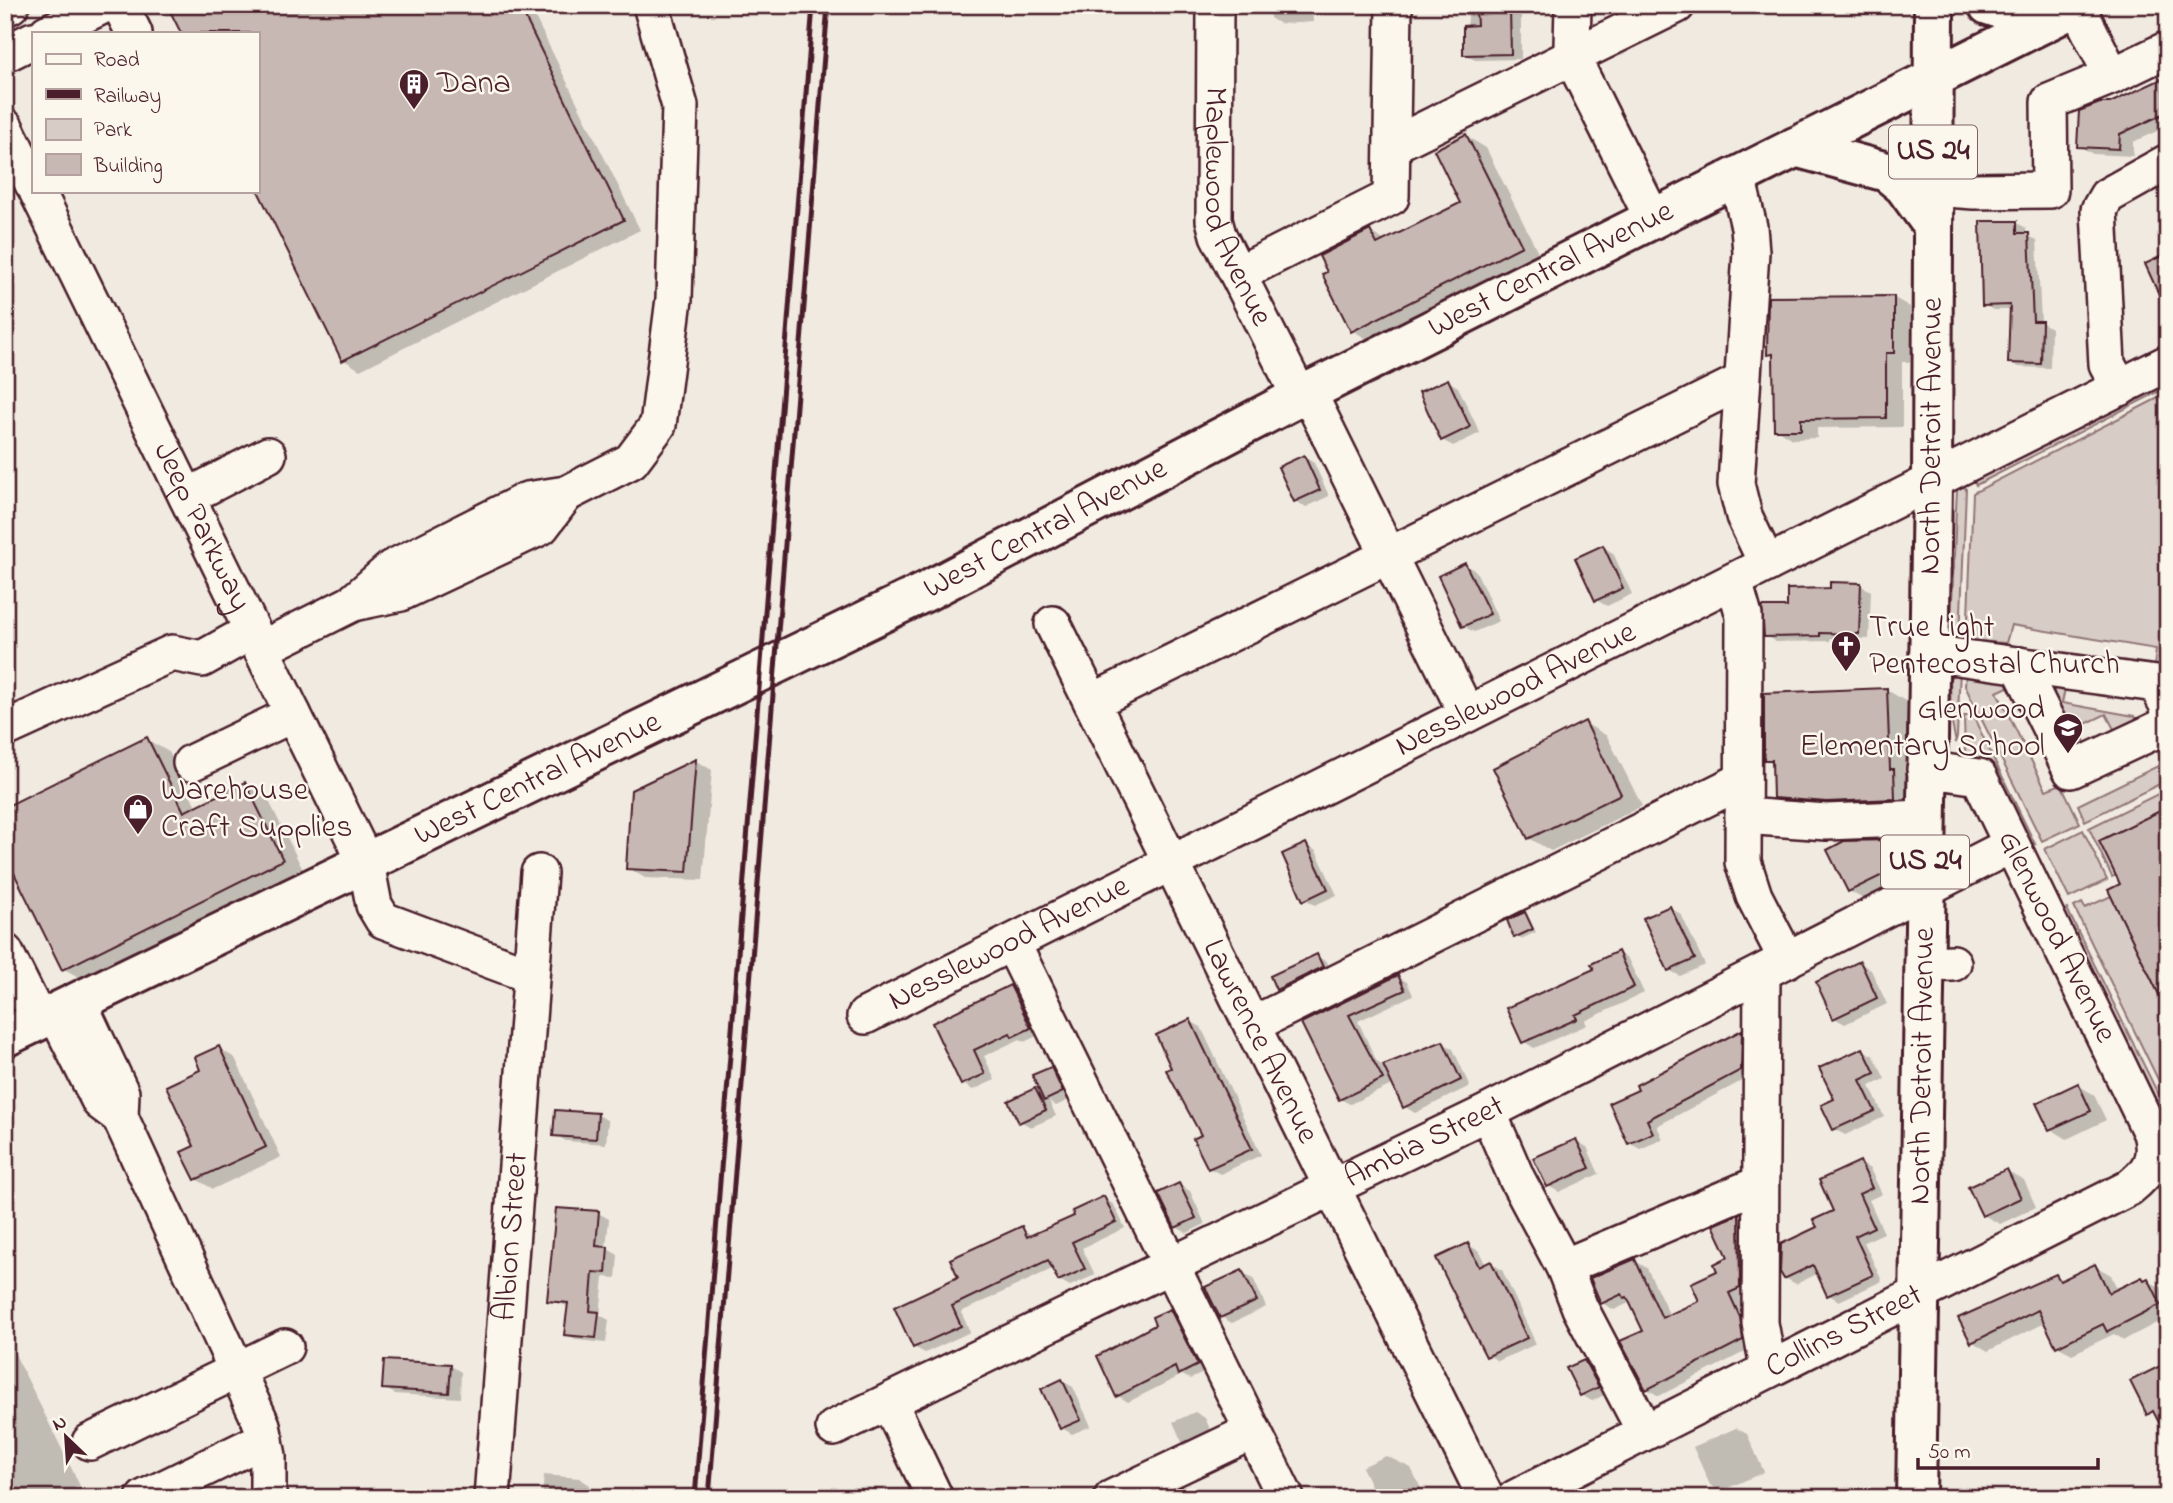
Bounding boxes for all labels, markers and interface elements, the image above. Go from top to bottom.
legend [32,32,259,192]
text: Road [94,46,140,76]
place label: Dana [436,61,511,108]
building icon: Dana [397,67,431,111]
text: Railway [94,82,161,114]
street label: Maplewood Avenue [1190,87,1284,335]
text: Park [94,116,133,146]
road number: US 24 [1889,126,1977,178]
text: Building [93,152,163,184]
street label: West Central Avenue [1420,188,1682,351]
street label: North Detroit Avenue [1907,297,1956,575]
street label: Jeep Parkway [140,434,263,620]
street label: West Central Avenue [915,446,1176,612]
place label: True Light Pentecostal Church [1869,605,2120,689]
street label: Nesslewood Avenue [1387,609,1645,770]
church icon: True Light Pentecostal Church [1829,629,1863,673]
place label: Glenwood Elementary School [1800,687,2045,771]
street label: West Central Avenue [407,699,670,859]
school or university icon: Glenwood Elementary School [2051,711,2085,755]
place label: Warehouse Craft Supplies [161,768,352,852]
shop icon: Warehouse Craft Supplies [121,792,155,836]
street label: Glenwood Avenue [1984,823,2128,1052]
road number: US 24 [1881,835,1969,888]
street label: Nesslewood Avenue [880,863,1138,1024]
street label: North Detroit Avenue [1897,926,1949,1205]
street label: Lawrence Avenue [1189,931,1331,1152]
street label: Ambia Street [1336,1084,1513,1201]
street label: Albion Street [482,1151,541,1323]
street label: Collins Street [1758,1272,1931,1391]
north arrow [32,1402,102,1472]
text: N [48,1409,72,1439]
scale bar [1918,1426,2098,1470]
text: 50 m [1928,1438,1971,1468]

